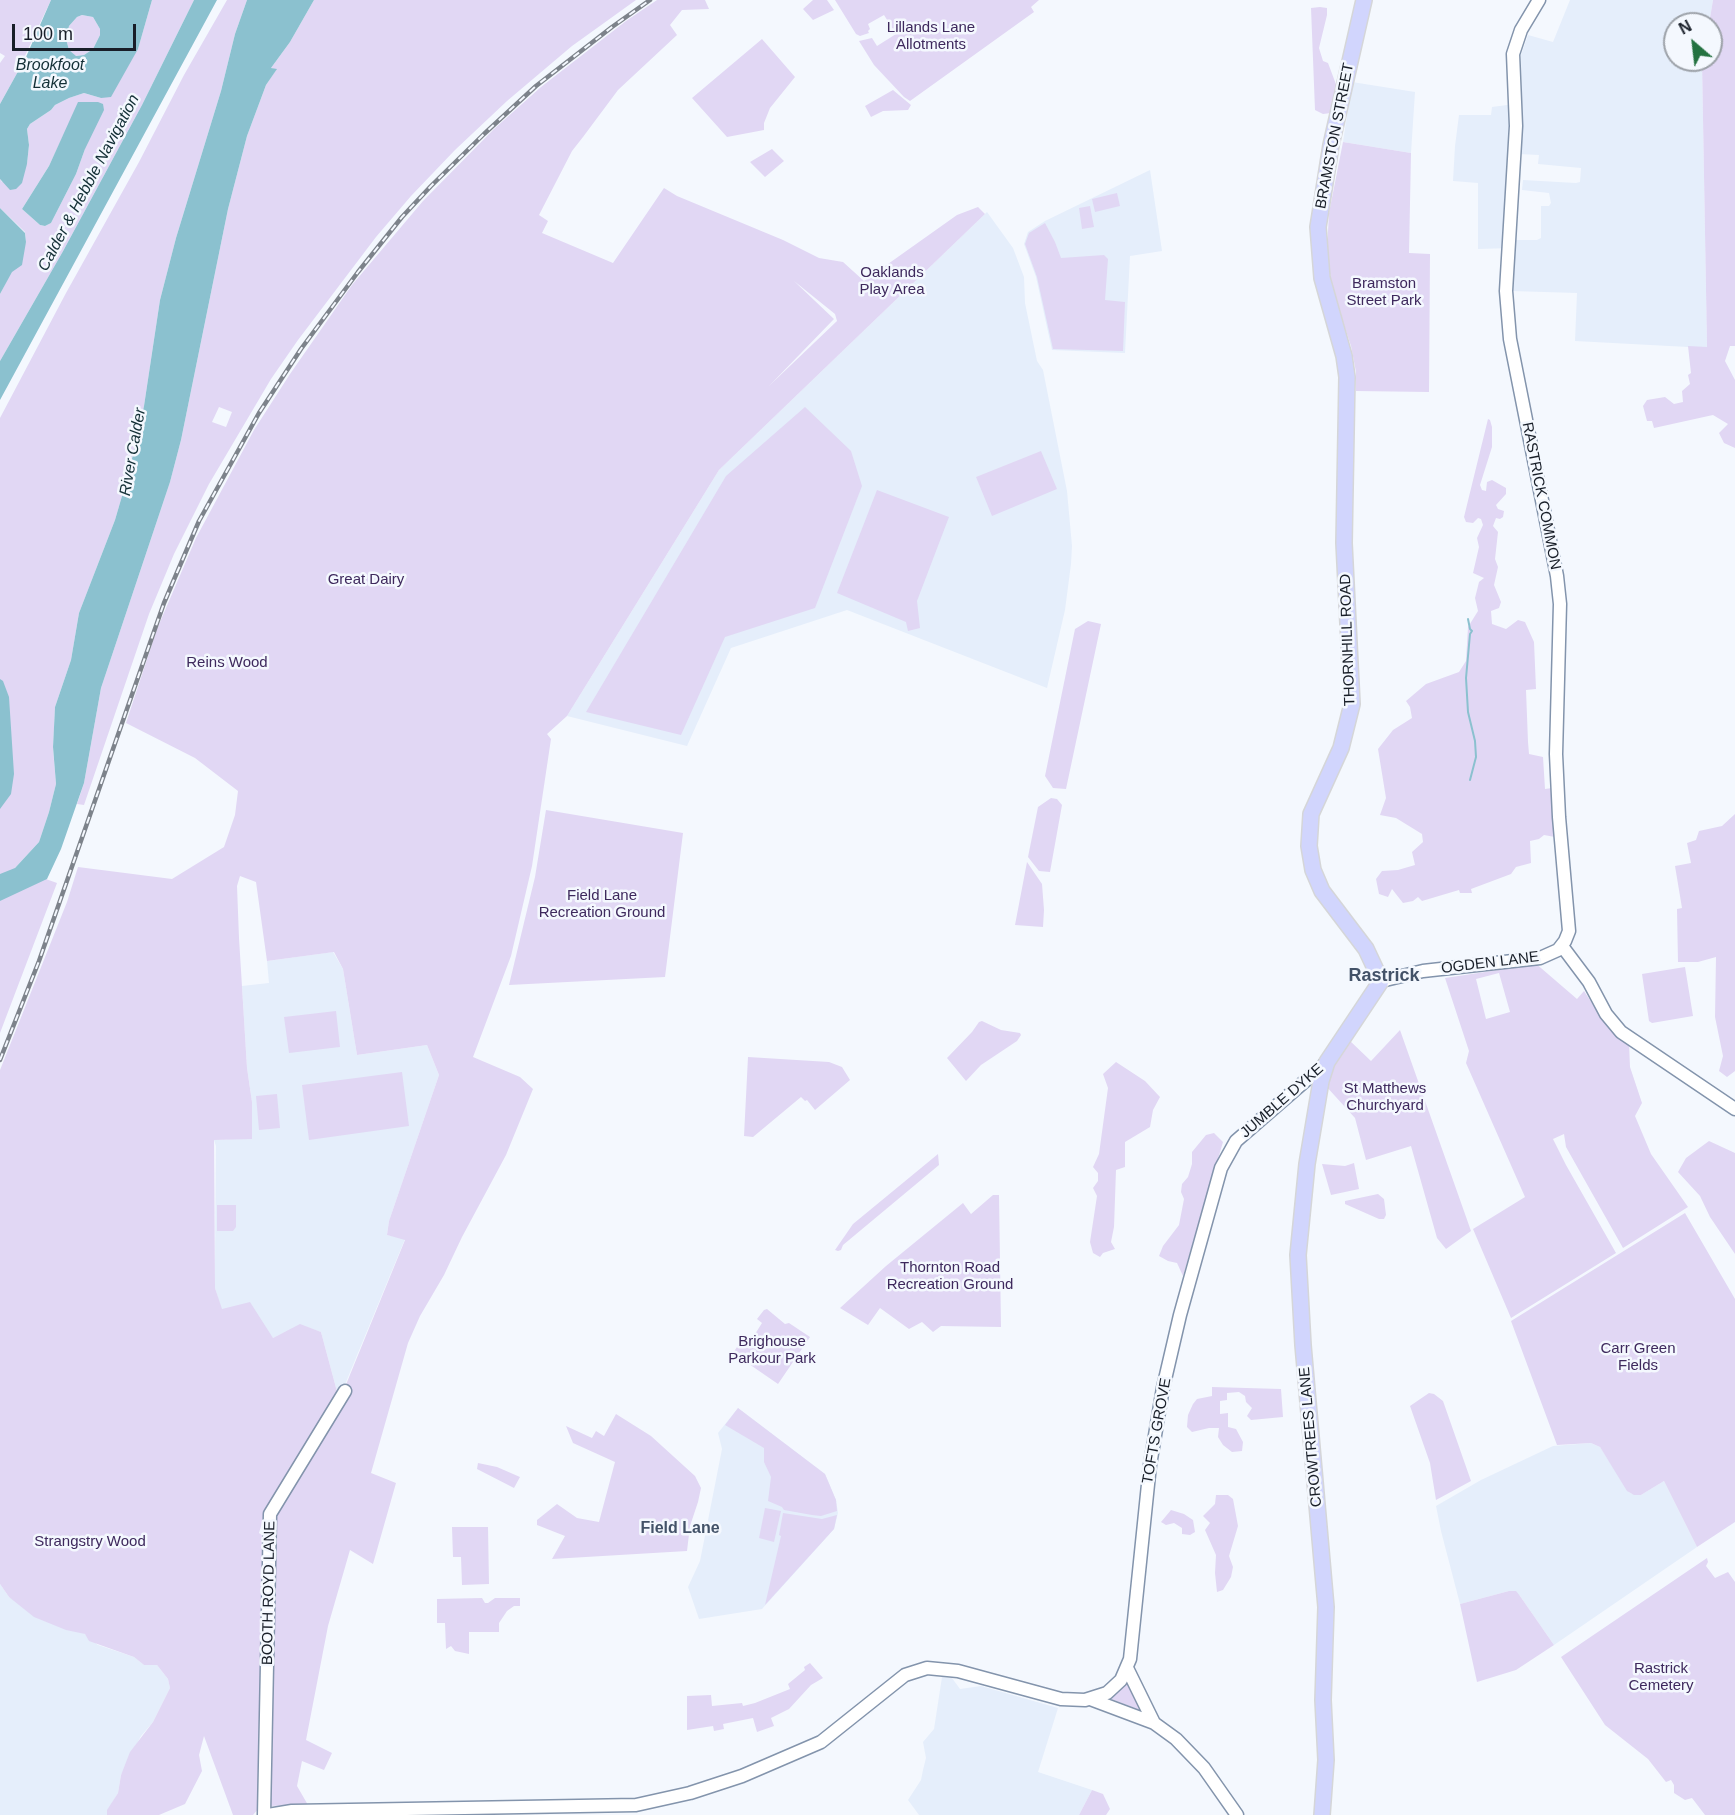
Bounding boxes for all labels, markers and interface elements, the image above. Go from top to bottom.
scale bar [15,12,140,50]
north arrow [1663,12,1723,72]
text: N [1676,17,1694,38]
park label: Lillands Lane Allotments [887,19,975,54]
text: 100 m [23,24,73,44]
water label: Brookfoot Lake [16,56,84,94]
street label: BRAMSTON STREET [1312,62,1358,210]
water label: Calder & Hebble Navigation [34,91,144,275]
park label: Oaklands Play Area [859,264,925,299]
park label: Bramston Street Park [1346,275,1422,310]
water label: River Calder [116,407,150,497]
street label: RASTRICK COMMON [1518,421,1564,571]
park label: Great Dairy [328,571,404,589]
street label: THORNHILL ROAD [1337,573,1359,707]
park label: Reins Wood [186,654,268,672]
park label: Field Lane Recreation Ground [539,887,665,922]
street label: OGDEN LANE [1440,948,1540,978]
district label: Rastrick [1348,965,1420,987]
street label: JUMBLE DYKE [1237,1060,1327,1142]
park label: St Matthews Churchyard [1344,1080,1426,1115]
park label: Thornton Road Recreation Ground [887,1259,1013,1294]
park label: Brighouse Parkour Park [728,1333,816,1368]
park label: Carr Green Fields [1600,1340,1676,1375]
street label: CROWTREES LANE [1296,1366,1326,1508]
street label: TOFTS GROVE [1139,1377,1175,1485]
district label: Field Lane [640,1519,720,1539]
street label: BOOTH ROYD LANE [259,1521,279,1665]
park label: Strangstry Wood [34,1533,146,1551]
park label: Rastrick Cemetery [1628,1660,1694,1695]

